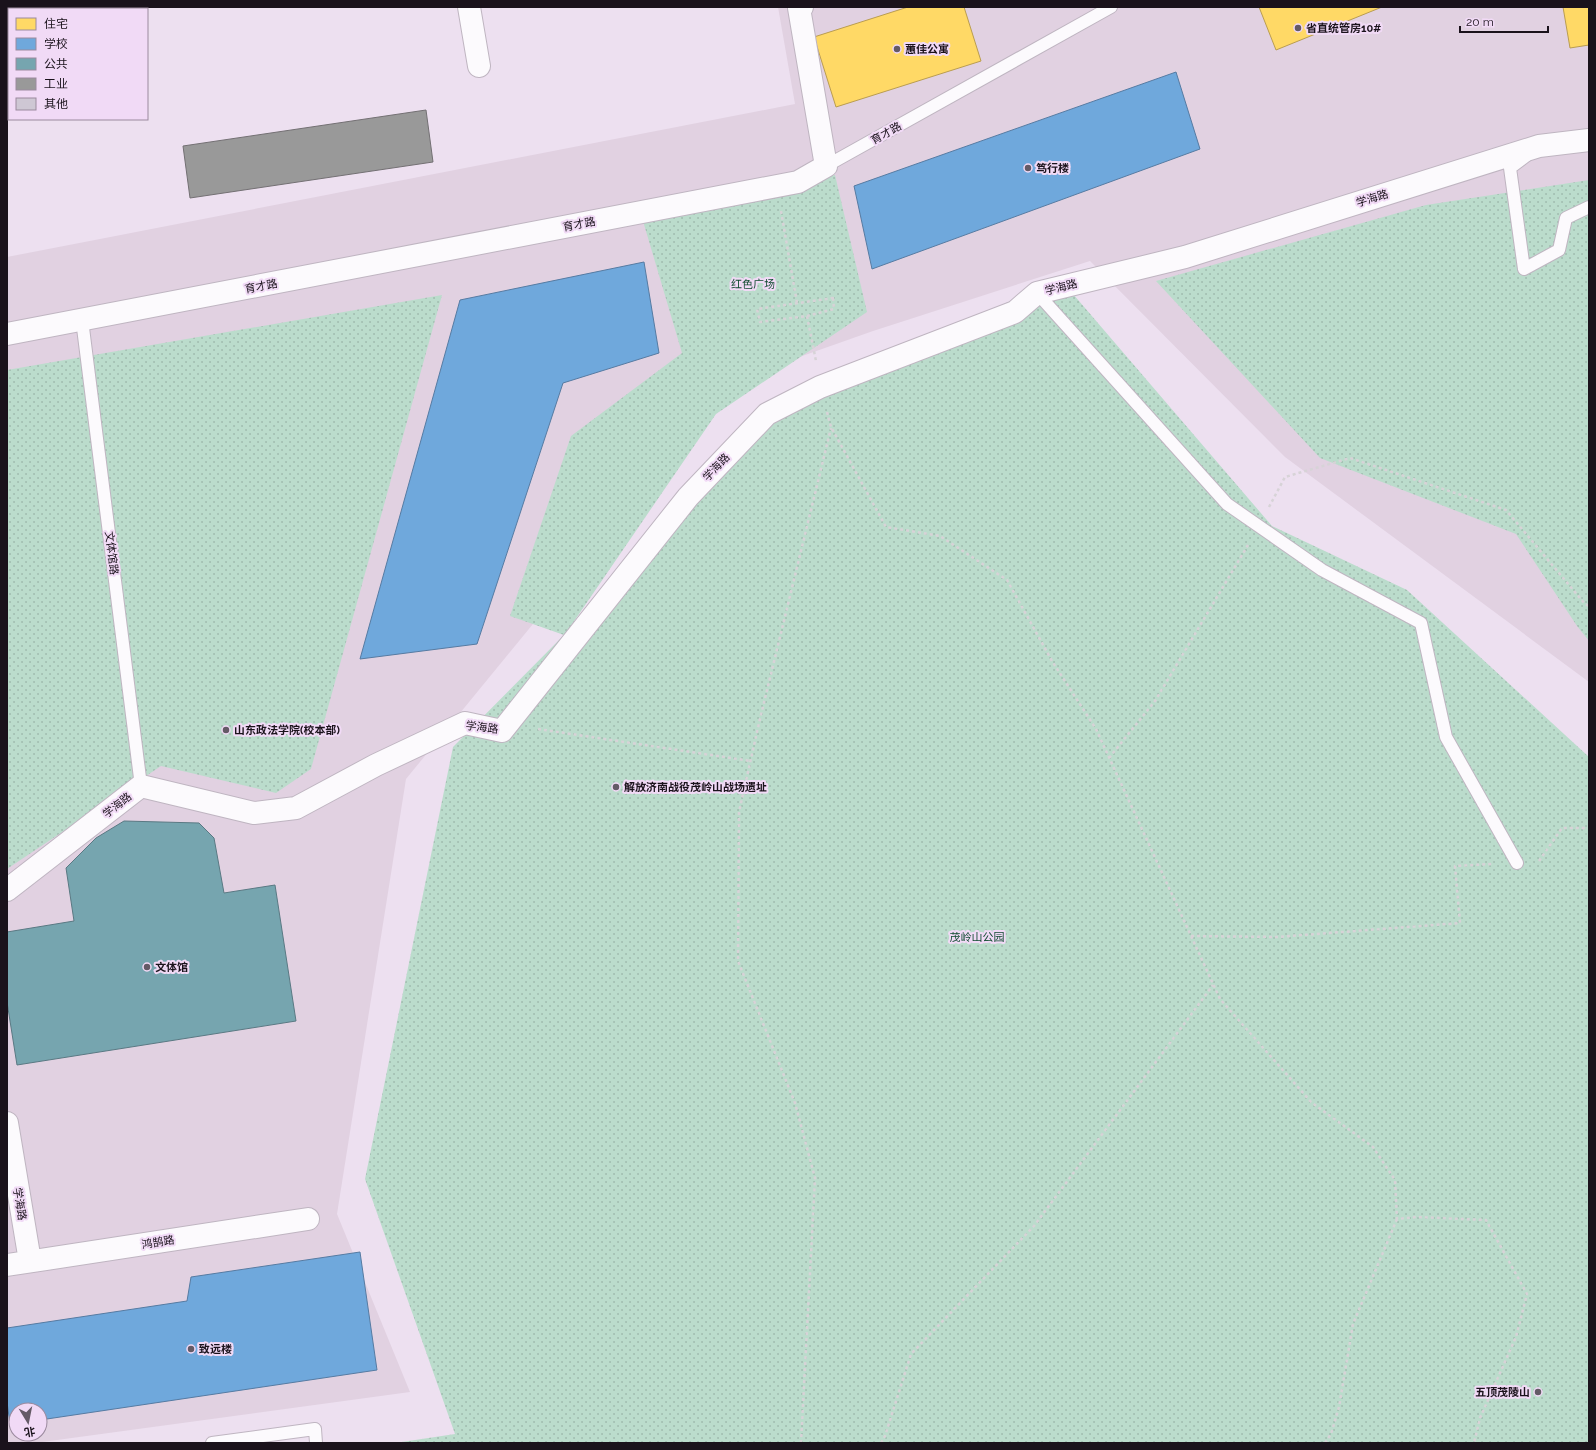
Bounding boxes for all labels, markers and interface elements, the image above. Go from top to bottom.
legend [8,8,148,120]
scale bar [1460,8,1548,34]
text: 20 m [1466,15,1494,29]
text: 住宅 [44,17,68,31]
place label: 省直统管房10# [1306,22,1381,35]
marker: 省直统管房10# [1293,23,1303,33]
text: 学校 [44,37,68,51]
place label: 蕙佳公寓 [905,43,949,56]
marker: 蕙佳公寓 [892,44,902,54]
text: 公共 [44,57,68,71]
text: 工业 [44,77,68,91]
text: 其他 [44,97,68,111]
street label: 育才路 [869,120,904,147]
place label: 笃行楼 [1036,162,1069,175]
marker: 笃行楼 [1023,163,1033,173]
street label: 学海路 [1354,187,1390,210]
street label: 育才路 [562,215,597,234]
street label: 育才路 [244,277,279,296]
street label: 学海路 [1044,277,1079,298]
park label: 红色广场 [731,278,775,291]
street label: 学海路 [700,451,732,484]
street label: 文体馆路 [102,530,121,576]
street label: 学海路 [465,719,499,736]
place label: 山东政法学院(校本部) [234,724,340,737]
marker: 山东政法学院(校本部) [221,725,231,735]
place label: 解放济南战役茂岭山战场遗址 [624,781,767,794]
marker: 解放济南战役茂岭山战场遗址 [611,782,621,792]
street label: 学海路 [100,790,134,821]
park label: 茂岭山公园 [950,931,1005,944]
place label: 文体馆 [155,961,188,974]
marker: 文体馆 [142,962,152,972]
street label: 学海路 [11,1187,29,1221]
street label: 鸿鹄路 [141,1233,175,1251]
place label: 致远楼 [199,1343,232,1356]
marker: 致远楼 [186,1344,196,1354]
place label: 五顶茂陵山 [1475,1386,1530,1399]
marker: 五顶茂陵山 [1533,1387,1543,1397]
north arrow [8,1402,48,1442]
text: 北 [23,1424,36,1439]

